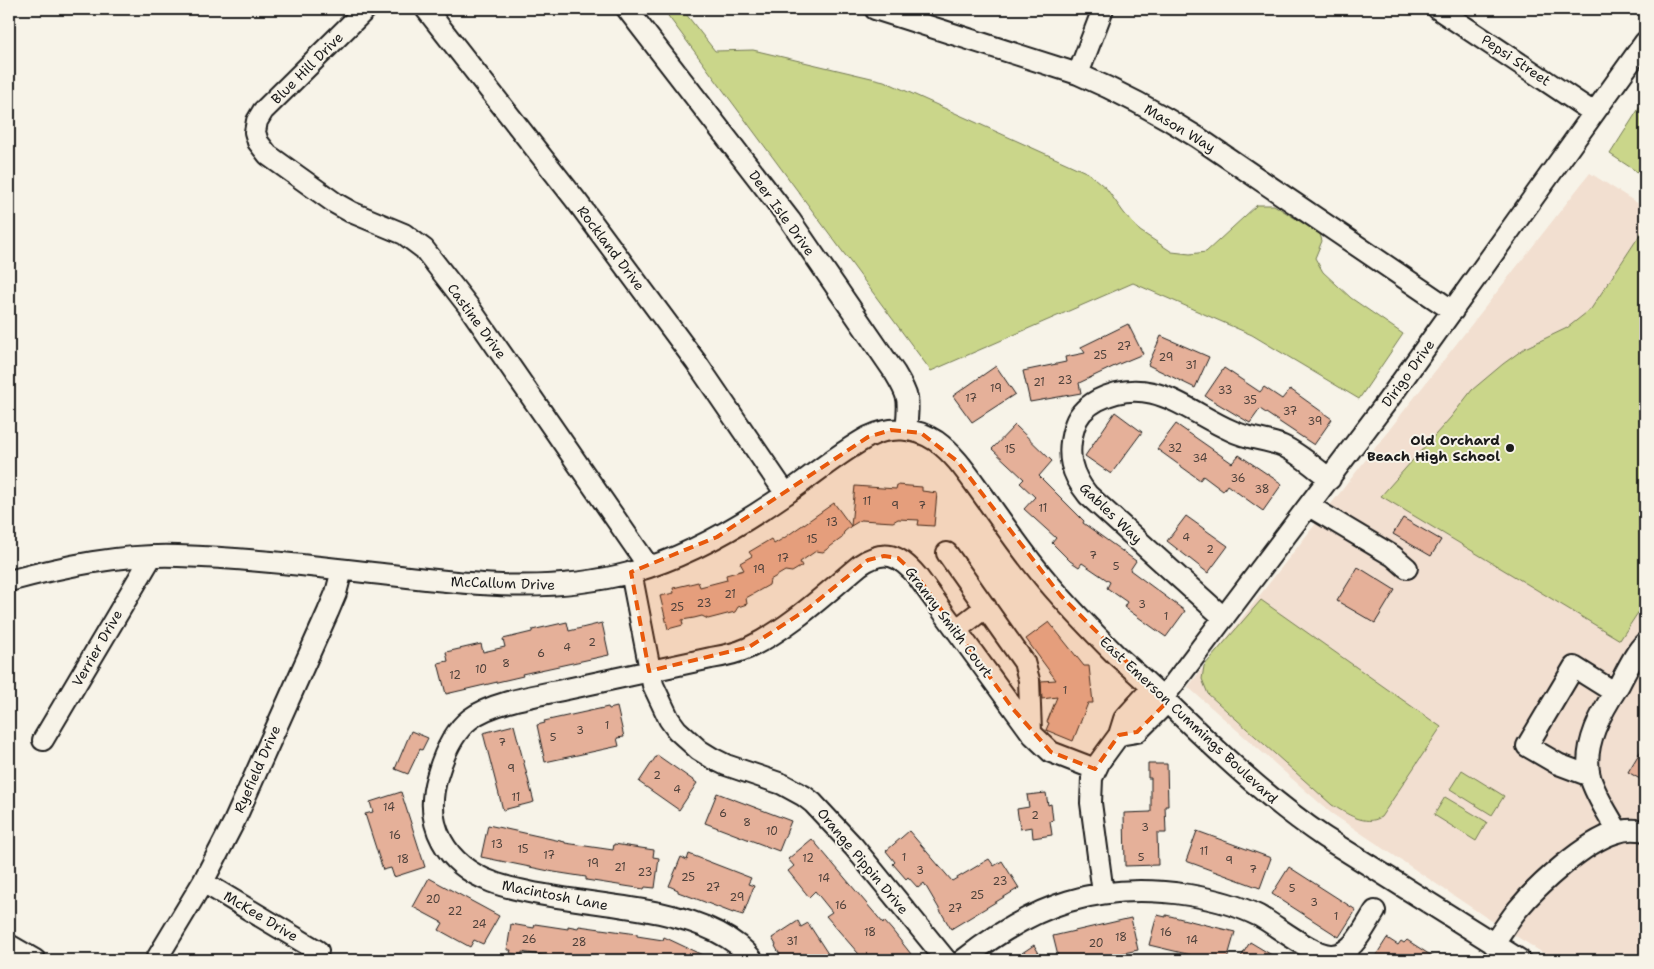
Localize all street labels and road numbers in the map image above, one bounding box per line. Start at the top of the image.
street label: Blue Hill Drive [267,28,347,108]
street label: Pepsi Street [1478,30,1554,90]
street label: Mason Way [1141,100,1219,156]
street label: Deer Isle Drive [745,167,819,259]
street label: Rockland Drive [573,202,649,294]
street label: Castine Drive [444,280,510,362]
street label: Dirigo Drive [1378,336,1439,410]
street label: Gables Way [1076,479,1146,547]
street label: Granny Smith Court [901,563,997,681]
street label: McCallum Drive [450,572,556,594]
street label: Verrier Drive [68,606,126,690]
street label: East Emerson Cummings Boulevard [1096,633,1282,808]
street label: Ryefield Drive [230,722,284,816]
street label: Orange Pippin Drive [813,804,913,918]
street label: Macintosh Lane [500,876,610,914]
street label: McKee Drive [221,887,301,945]

